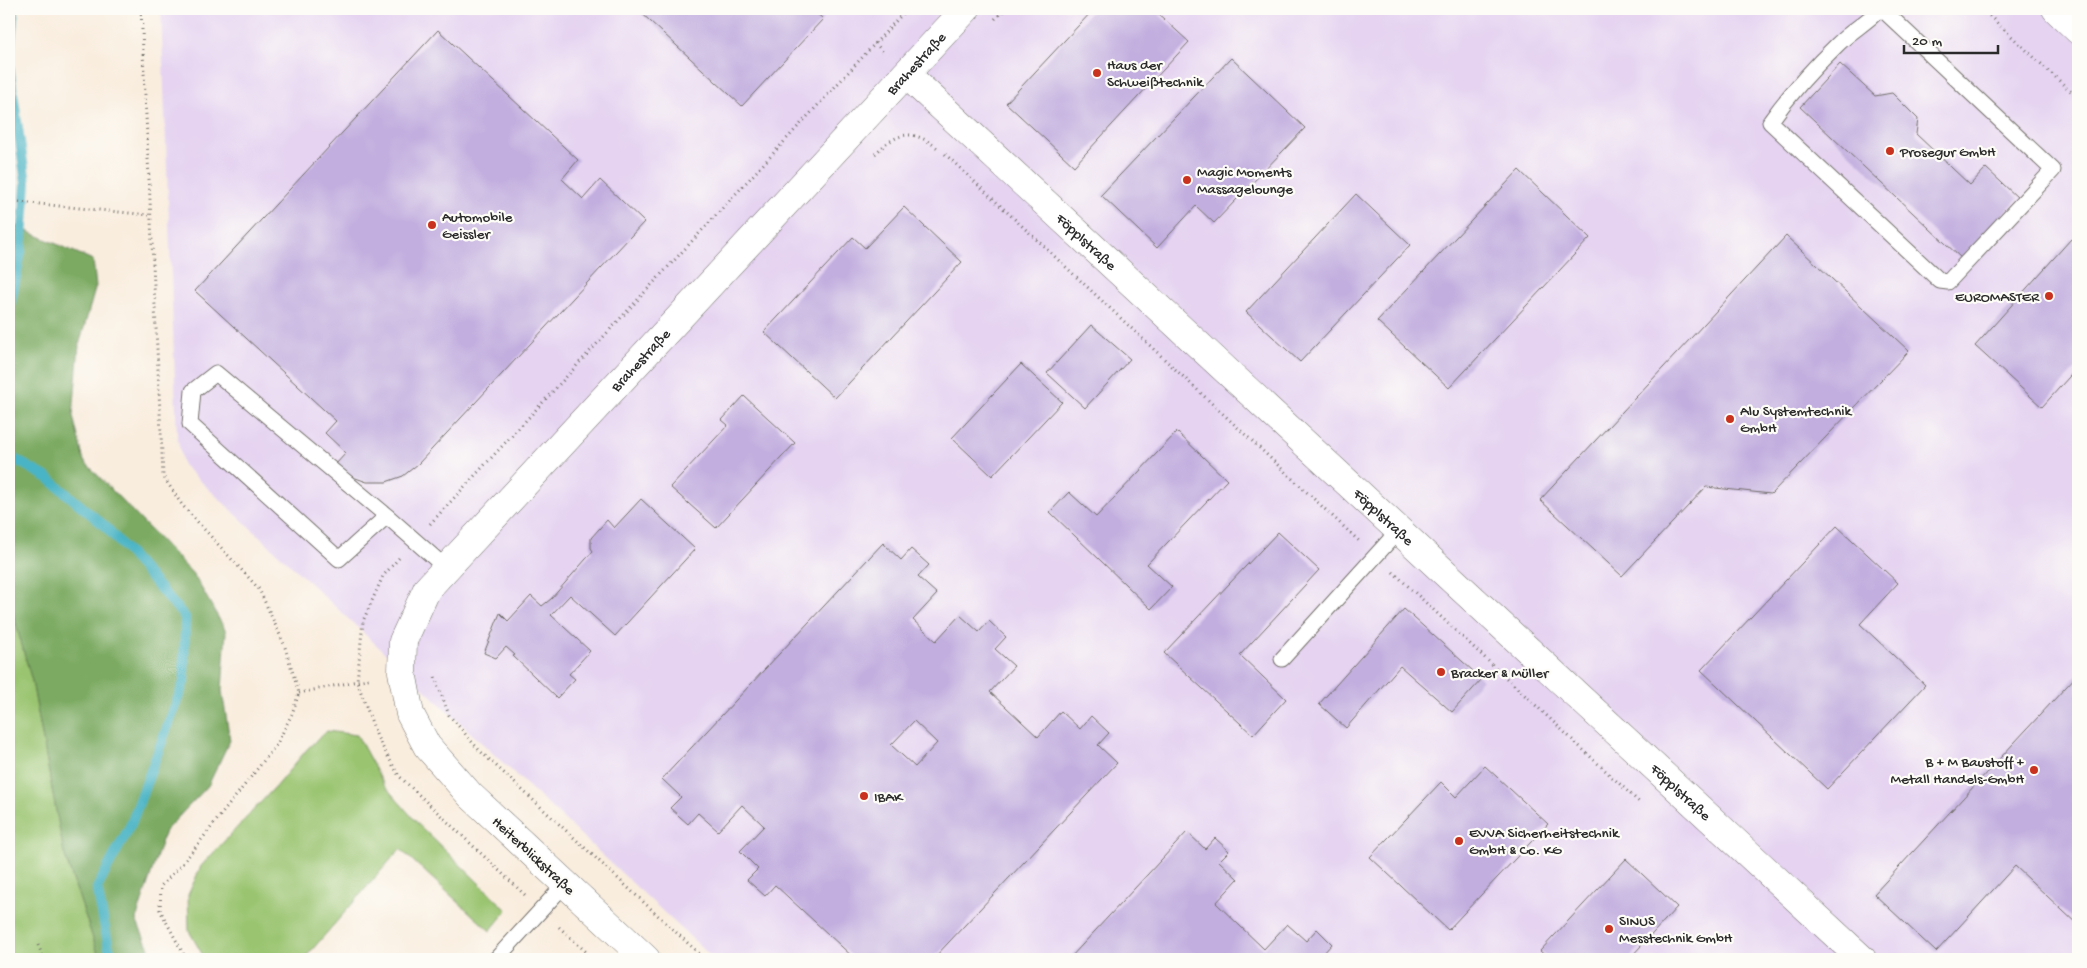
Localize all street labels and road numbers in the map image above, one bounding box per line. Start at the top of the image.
street label: Brahestraße [883,29,951,100]
street label: Föpplstraße [1051,210,1120,275]
street label: Brahestraße [607,326,675,397]
street label: Föpplstraße [1348,485,1417,551]
street label: Föpplstraße [1645,760,1714,826]
street label: Heiterblickstraße [487,813,578,900]

